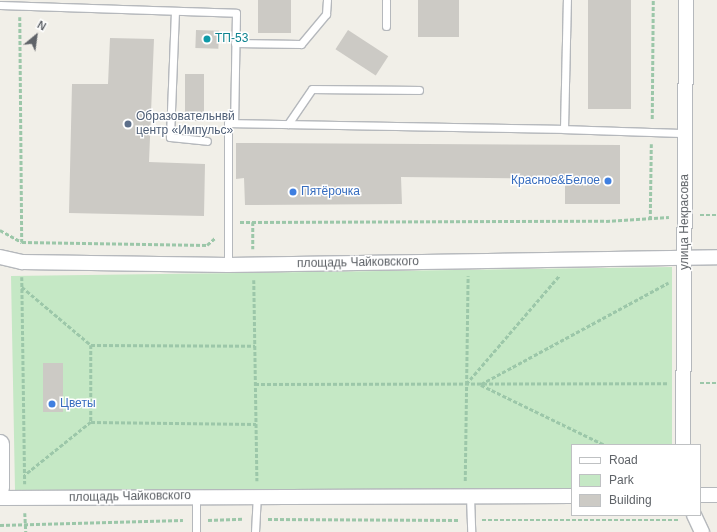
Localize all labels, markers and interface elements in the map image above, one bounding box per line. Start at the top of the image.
north arrow [16,16,56,56]
text: N [35,18,48,33]
place label: ТП-53 [215,32,248,46]
marker: ТП-53 [202,34,212,44]
place label: Образовательнвй центр «Импульс» [136,110,235,138]
marker: Образовательнвй центр «Импульс» [123,119,133,129]
place label: Красное&Белое [511,174,600,188]
street label: улица Некрасова [678,174,692,270]
marker: Красное&Белое [603,176,613,186]
place label: Пятёрочка [301,185,360,199]
marker: Пятёрочка [288,187,298,197]
street label: площадь Чайковского [297,255,419,271]
place label: Цветы [60,397,96,411]
marker: Цветы [47,399,57,409]
legend [571,444,701,516]
text: Road [609,453,638,467]
text: Park [609,473,634,487]
street label: площадь Чайковского [69,489,191,505]
text: Building [609,493,652,507]

